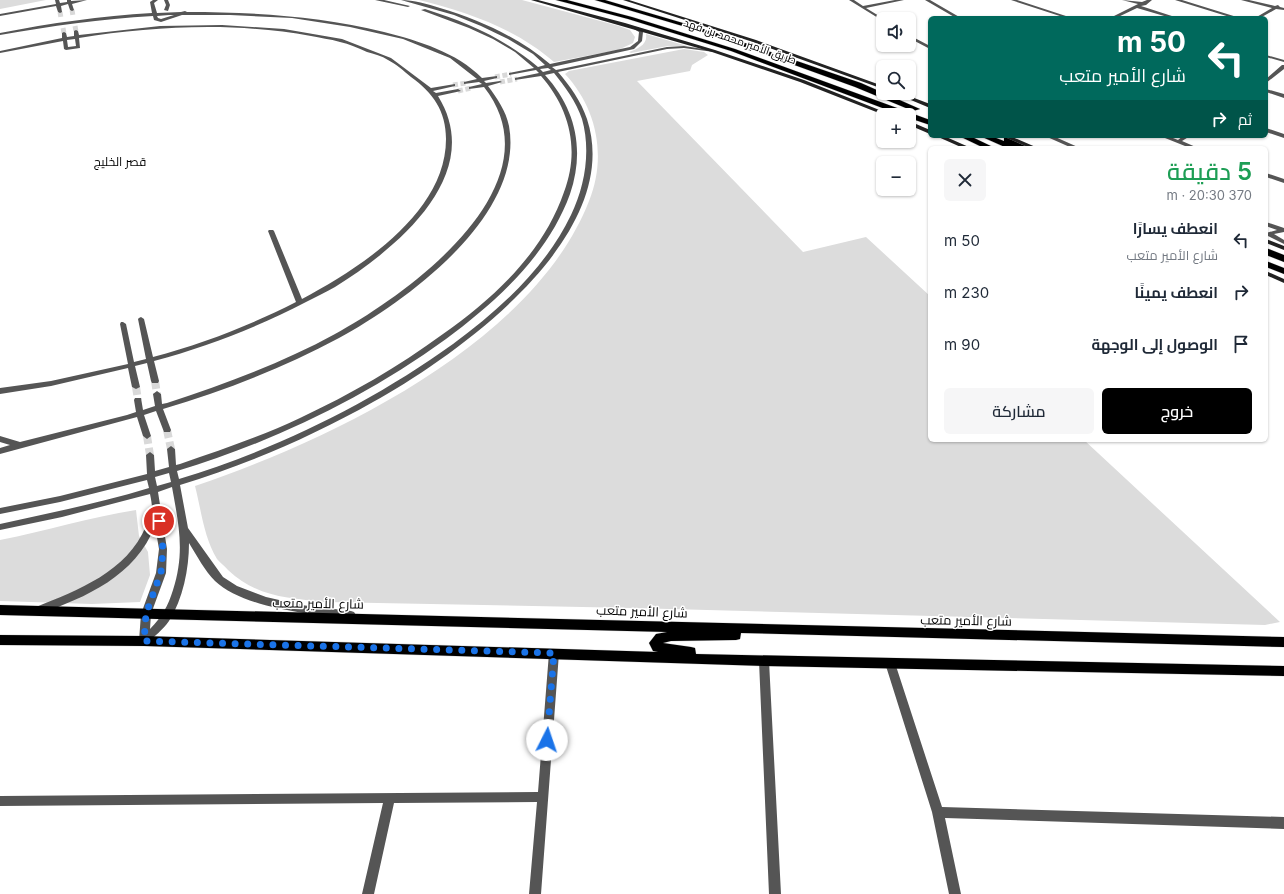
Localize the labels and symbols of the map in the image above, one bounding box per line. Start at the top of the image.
street label: طريق الأمير محمد بن فهد [682,15,798,67]
district label: قصر الخليج [94,154,146,170]
pin [142,504,176,538]
street label: شارع الأمير متعب [272,594,364,613]
street label: شارع الأمير متعب [596,601,688,622]
street label: شارع الأمير متعب [920,611,1012,630]
position arrow [526,719,568,761]

